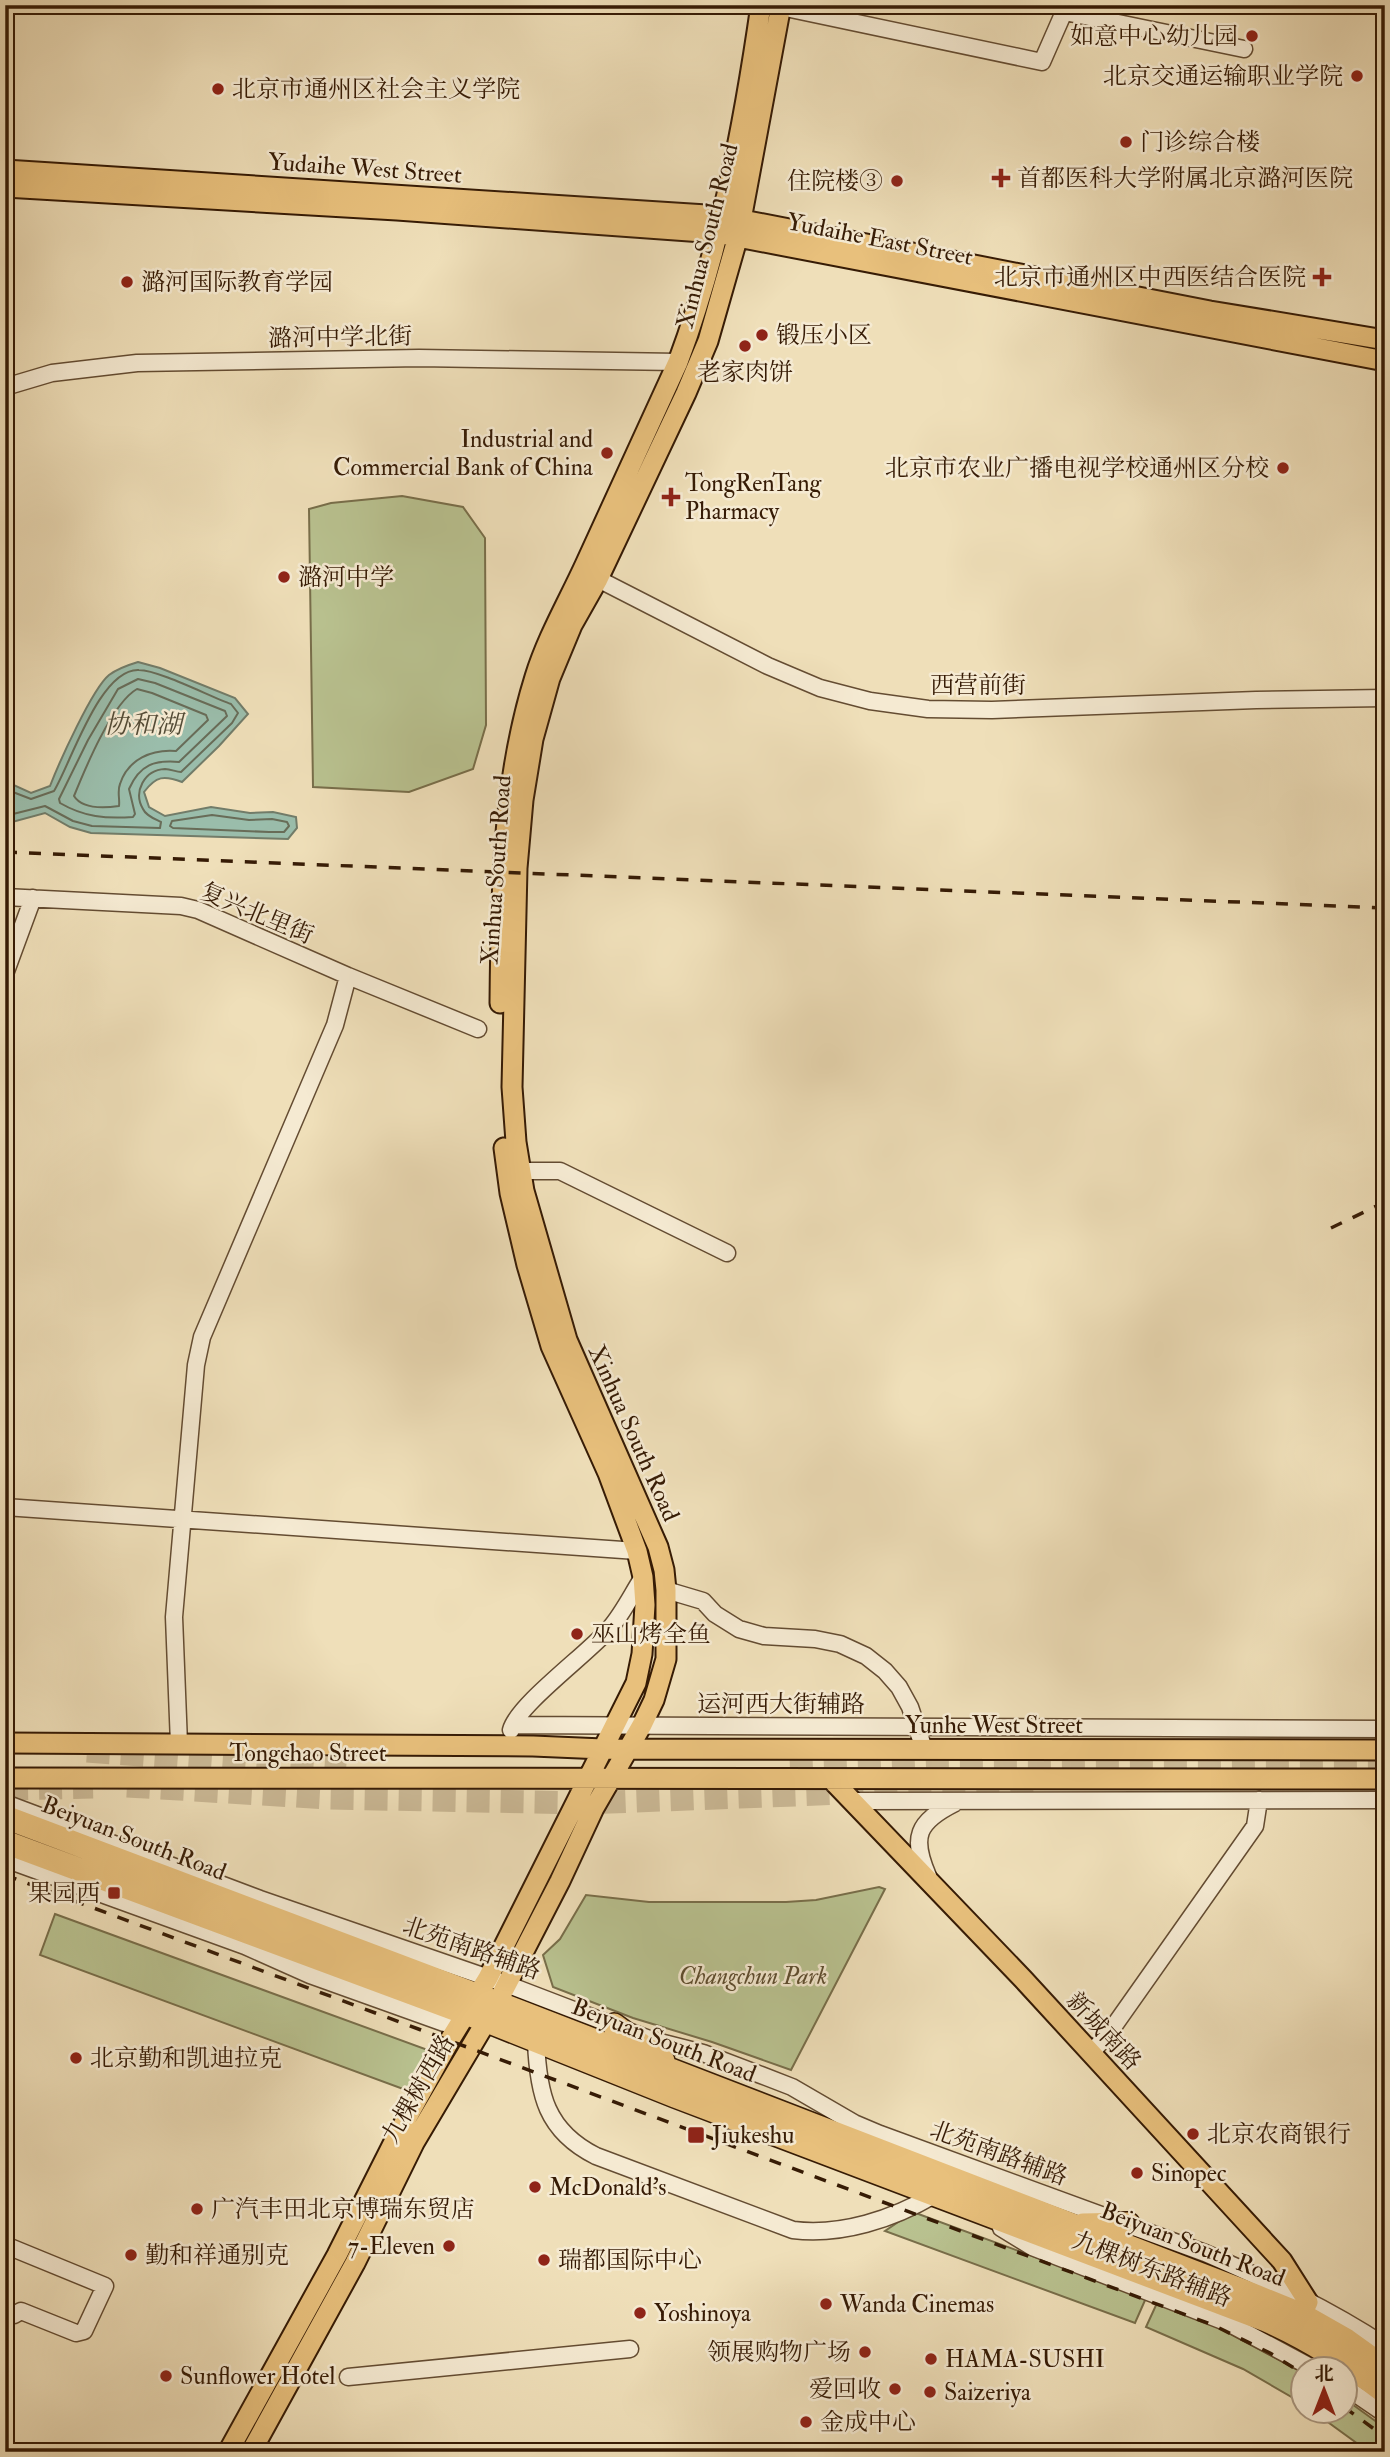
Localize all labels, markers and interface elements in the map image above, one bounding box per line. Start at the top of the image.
place label: 如意中心幼儿园 [1070,21,1238,52]
marker: 如意中心幼儿园 [1244,28,1260,44]
place label: 北京交通运输职业学院 [1103,61,1343,92]
marker: 北京交通运输职业学院 [1349,68,1365,84]
place label: 北京市通州区社会主义学院 [232,74,520,105]
marker: 北京市通州区社会主义学院 [210,81,226,97]
place label: 门诊综合楼 [1140,127,1260,158]
marker: 门诊综合楼 [1118,134,1134,150]
street label: Xinhua South Road [669,140,746,332]
street label: Yudaihe West Street [267,146,463,191]
place label: 首都医科大学附属北京潞河医院 [1017,163,1353,194]
place label: 住院楼③ [787,166,883,197]
marker: 首都医科大学附属北京潞河医院 [991,168,1011,188]
marker: 住院楼③ [889,173,905,189]
street label: Yudaihe East Street [784,206,976,273]
place label: 北京市通州区中西医结合医院 [994,262,1306,293]
place label: 潞河国际教育学园 [141,267,333,298]
marker: 北京市通州区中西医结合医院 [1312,267,1332,287]
marker: 潞河国际教育学园 [119,274,135,290]
place label: 锻压小区 [776,320,872,351]
street label: 潞河中学北街 [268,321,412,354]
marker: 锻压小区 [754,327,770,343]
marker: 老家肉饼 [737,338,753,354]
place label: 老家肉饼 [697,357,793,388]
place label: Industrial and Commercial Bank of China [333,424,594,483]
marker: Industrial and Commercial Bank of China [599,445,615,461]
place label: 北京市农业广播电视学校通州区分校 [885,453,1269,484]
marker: 北京市农业广播电视学校通州区分校 [1275,460,1291,476]
place label: TongRenTang Pharmacy [685,468,823,527]
marker: TongRenTang Pharmacy [663,489,679,505]
place label: 潞河中学 [298,562,394,593]
marker: 潞河中学 [276,569,292,585]
street label: 西营前街 [930,670,1026,701]
water label: 协和湖 [104,709,186,741]
street label: Xinhua South Road [474,774,519,966]
street label: 复兴北里街 [196,876,318,951]
street label: Xinhua South Road [581,1340,686,1526]
place label: 巫山烤全鱼 [591,1619,711,1650]
marker: 巫山烤全鱼 [569,1626,585,1642]
street label: 运河西大街辅路 [697,1689,865,1720]
street label: Yunhe West Street [905,1710,1083,1741]
street label: Tongchao Street [229,1738,387,1769]
street label: Beiyuan South Road [37,1789,231,1888]
place label: 果园西 [28,1878,100,1909]
marker: 果园西 [106,1885,122,1901]
street label: 北苑南路辅路 [399,1910,545,1987]
park label: Changchun Park [679,1961,827,1992]
street label: 新城南路 [1060,1986,1148,2077]
street label: Beiyuan South Road [567,1991,761,2090]
street label: 九棵树西路 [375,2030,462,2149]
place label: 北京勤和凯迪拉克 [90,2043,282,2074]
marker: 北京勤和凯迪拉克 [68,2050,84,2066]
street label: 北苑南路辅路 [926,2114,1072,2193]
place label: 北京农商银行 [1207,2119,1351,2150]
place label: Jiukeshu [711,2120,794,2151]
marker: Jiukeshu [686,2125,706,2145]
marker: 北京农商银行 [1185,2126,1201,2142]
place label: Sinopec [1151,2158,1227,2189]
marker: Sinopec [1129,2165,1145,2181]
place label: McDonald's [549,2172,667,2203]
marker: McDonald's [527,2179,543,2195]
place label: 广汽丰田北京博瑞东贸店 [211,2194,475,2225]
street label: Beiyuan South Road [1096,2195,1290,2294]
marker: 广汽丰田北京博瑞东贸店 [189,2201,205,2217]
street label: 九棵树东路辅路 [1068,2225,1236,2314]
place label: 7-Eleven [348,2231,435,2262]
marker: 7-Eleven [441,2238,457,2254]
place label: 勤和祥通别克 [145,2240,289,2271]
place label: 瑞都国际中心 [558,2245,702,2276]
marker: 勤和祥通别克 [123,2247,139,2263]
marker: 瑞都国际中心 [536,2252,552,2268]
place label: Wanda Cinemas [839,2289,994,2320]
marker: Wanda Cinemas [818,2296,834,2312]
place label: Yoshinoya [654,2298,752,2329]
marker: Yoshinoya [632,2305,648,2321]
place label: 领展购物广场 [707,2337,851,2368]
marker: 领展购物广场 [857,2344,873,2360]
place label: HAMA-SUSHI [945,2344,1105,2375]
marker: HAMA-SUSHI [923,2351,939,2367]
north arrow [1288,2356,1358,2426]
place label: Sunflower Hotel [180,2361,335,2392]
text: 北 [1314,2362,1334,2386]
marker: Sunflower Hotel [158,2368,174,2384]
place label: 爱回收 [809,2374,881,2405]
place label: Saizeriya [944,2377,1032,2408]
marker: 爱回收 [887,2381,903,2397]
marker: Saizeriya [922,2384,938,2400]
place label: 金成中心 [820,2407,916,2438]
marker: 金成中心 [798,2414,814,2430]

